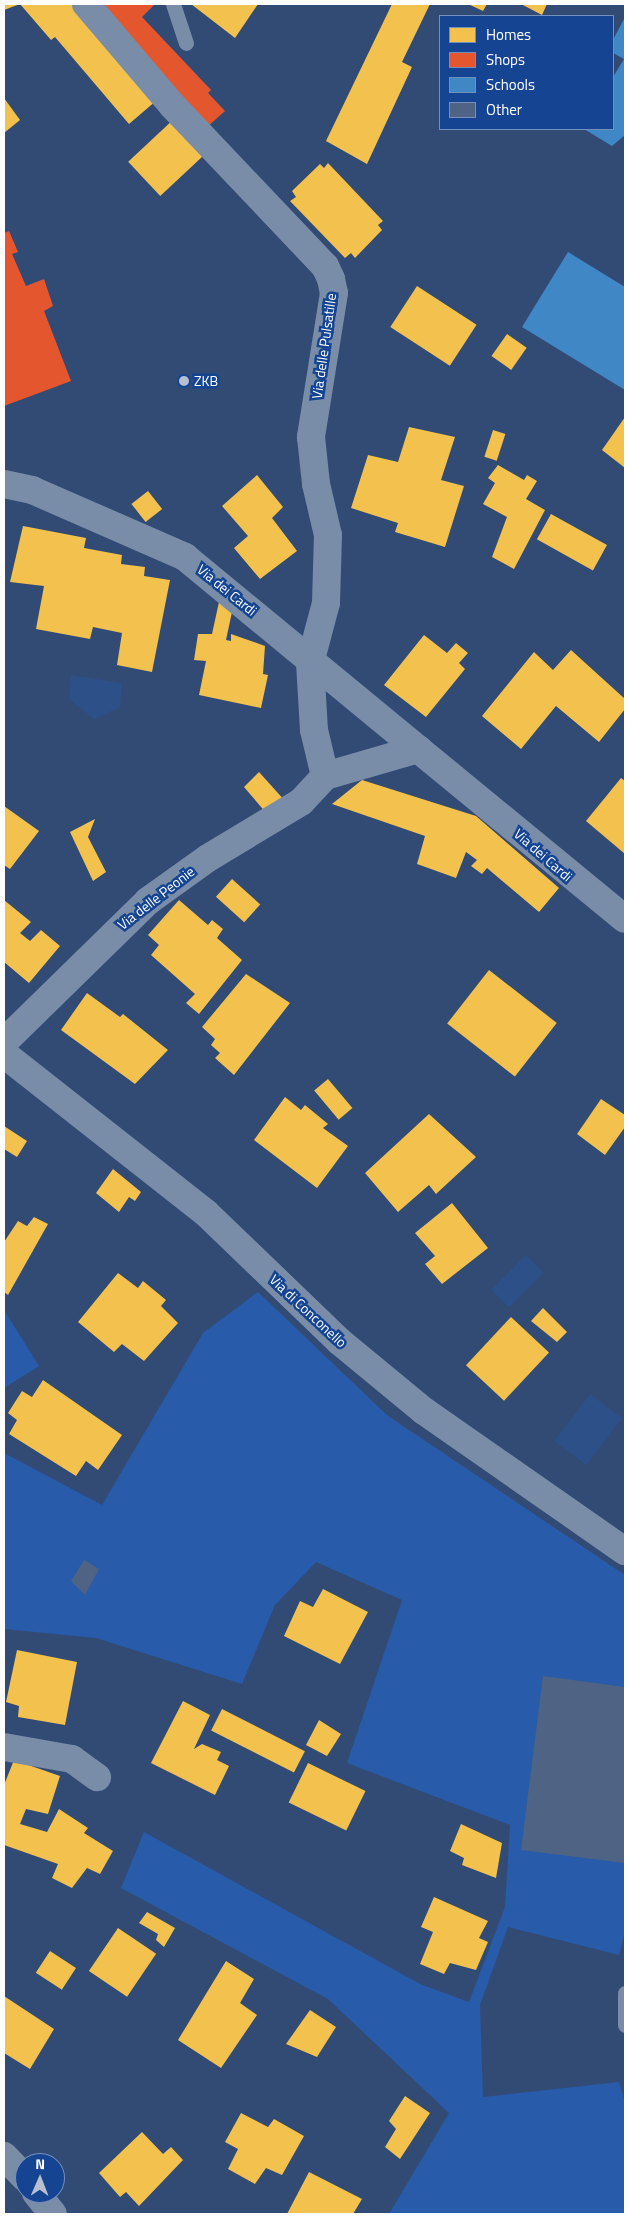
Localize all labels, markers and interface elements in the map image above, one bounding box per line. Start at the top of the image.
legend [439,15,614,130]
text: Homes [486,23,531,46]
text: Shops [486,48,525,71]
text: Schools [486,73,535,96]
text: Other [486,98,522,121]
street label: Via delle Pulsatille [308,292,340,400]
place label: ZKB [194,373,218,389]
marker: ZKB [178,375,190,387]
street label: Via dei Cardi [194,561,260,619]
street label: Via dei Cardi [510,825,576,885]
street label: Via delle Peonie [114,863,198,933]
street label: Via di Conconello [266,1271,350,1351]
north arrow [15,2153,65,2203]
text: N [35,2153,45,2174]

